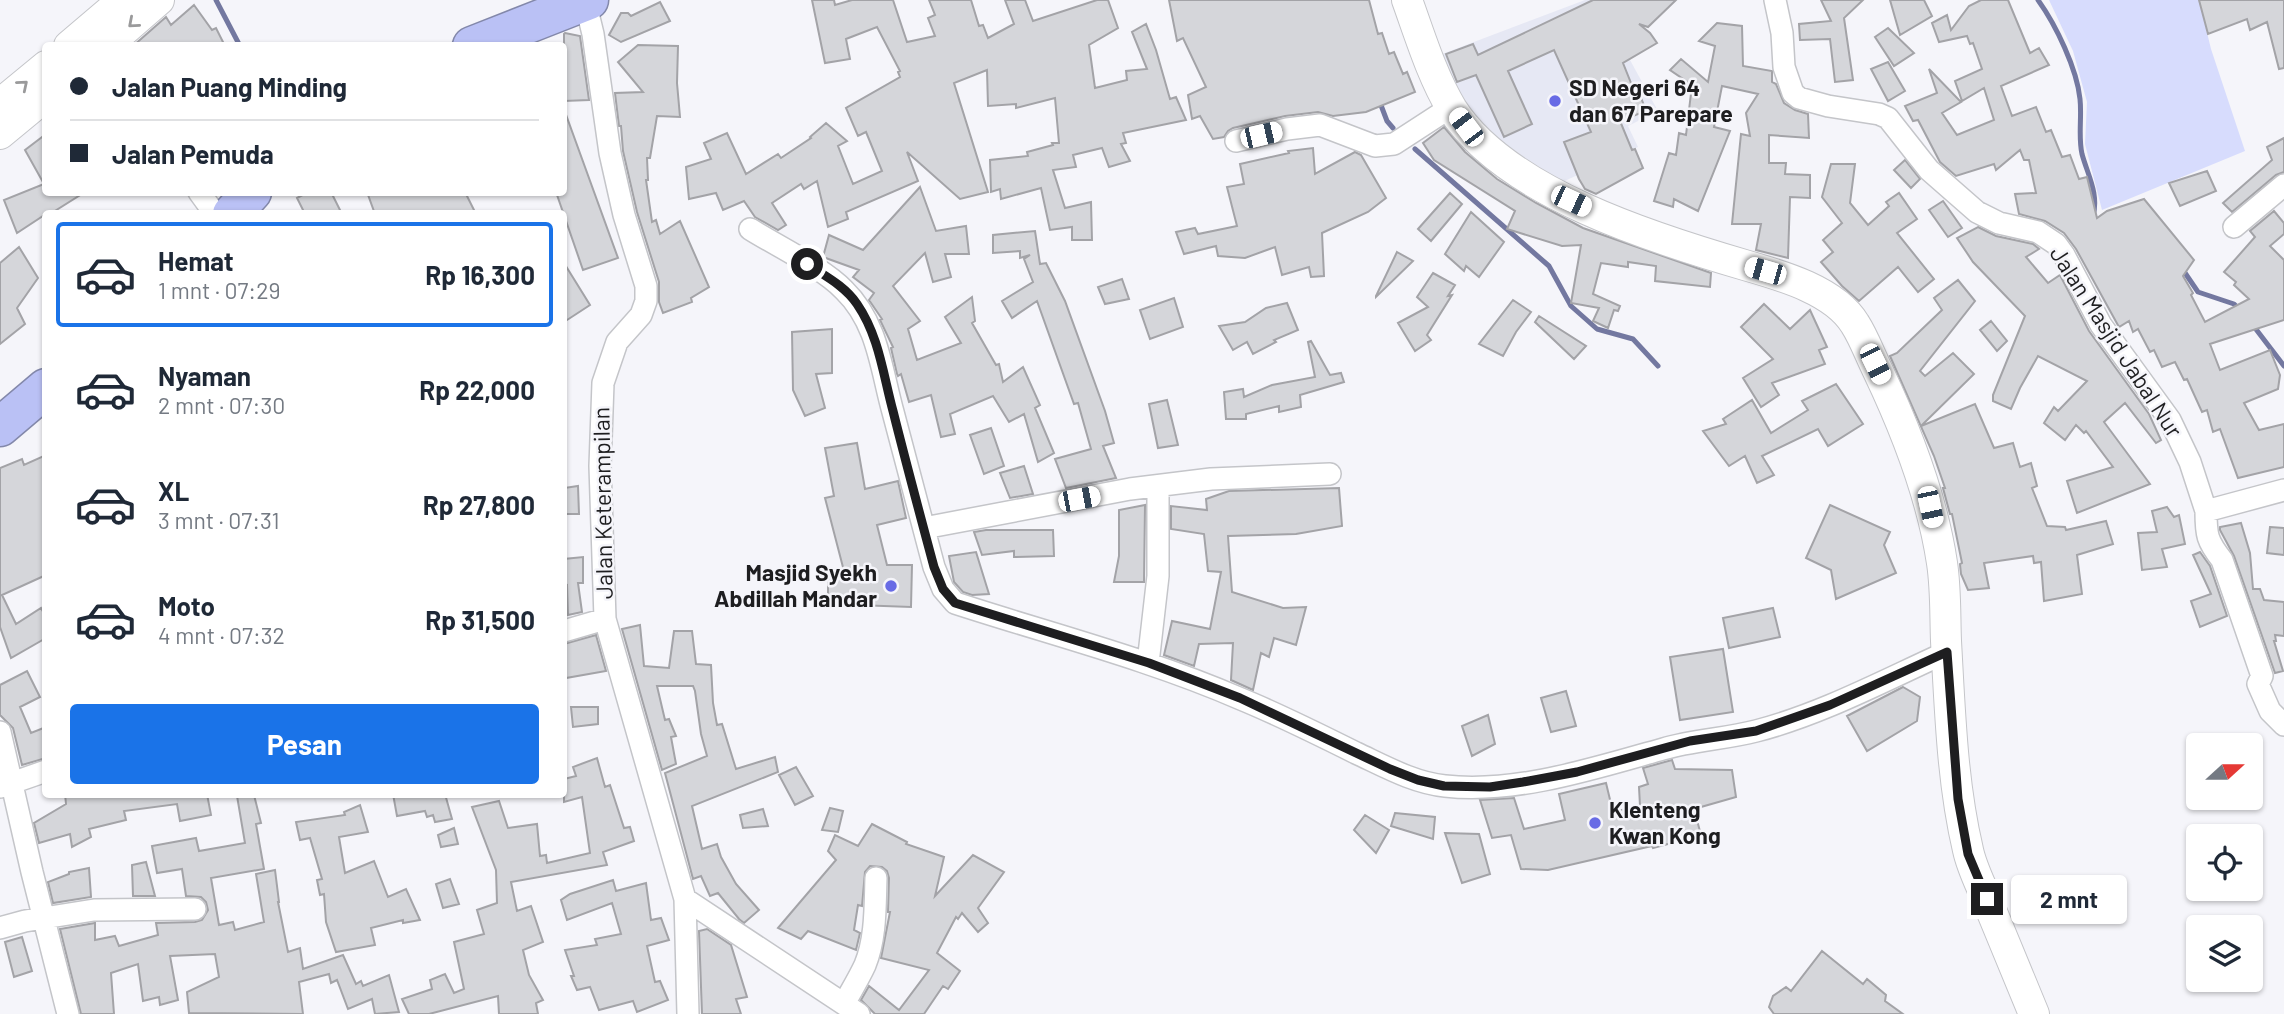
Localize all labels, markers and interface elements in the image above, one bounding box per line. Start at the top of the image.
one-way arrow [128,15,141,27]
text: Jalan Puang Minding [112,71,347,102]
place label: SD Negeri 64 dan 67 Parepare [1569,73,1733,127]
one-way arrow [14,81,27,93]
marker: SD Negeri 64 dan 67 Parepare [1547,93,1563,109]
car [1445,104,1488,150]
car [1239,120,1284,150]
text: Jalan Pemuda [112,138,274,169]
car [1548,183,1595,219]
street label: Jalan Masjid Jabal Nur [2045,241,2189,443]
icon: car [74,243,137,306]
text: Hemat [158,245,234,276]
route start [791,248,823,280]
car [1742,255,1789,287]
text: Rp 16,300 [425,259,535,290]
text: 1 mnt · 07:29 [158,276,280,304]
car [1857,341,1894,387]
icon: car [74,358,137,421]
text: Nyaman [158,360,251,391]
text: Rp 22,000 [419,374,535,405]
text: 2 mnt · 07:30 [158,391,285,419]
street label: Jalan Keterampilan [586,407,618,599]
icon: car [74,473,137,536]
text: XL [158,475,189,506]
car [1916,484,1945,530]
car [1057,485,1102,513]
text: Rp 27,800 [423,489,535,520]
text: 3 mnt · 07:31 [158,506,280,534]
place label: Masjid Syekh Abdillah Mandar [714,558,877,612]
marker: Masjid Syekh Abdillah Mandar [883,578,899,594]
icon: car [74,588,137,651]
text: Moto [158,590,215,621]
text: Rp 31,500 [425,604,535,635]
text: 4 mnt · 07:32 [158,621,285,649]
button: Pesan [70,704,539,784]
north arrow [2186,733,2263,810]
map controls [2186,733,2263,992]
place label: Klenteng Kwan Kong [1609,795,1721,849]
marker: Klenteng Kwan Kong [1587,815,1603,831]
button: locate [2186,824,2263,901]
callout: 2 mnt [2011,874,2127,923]
route end [1971,883,2003,915]
text: 2 mnt [2040,885,2098,913]
button: layers [2186,915,2263,992]

